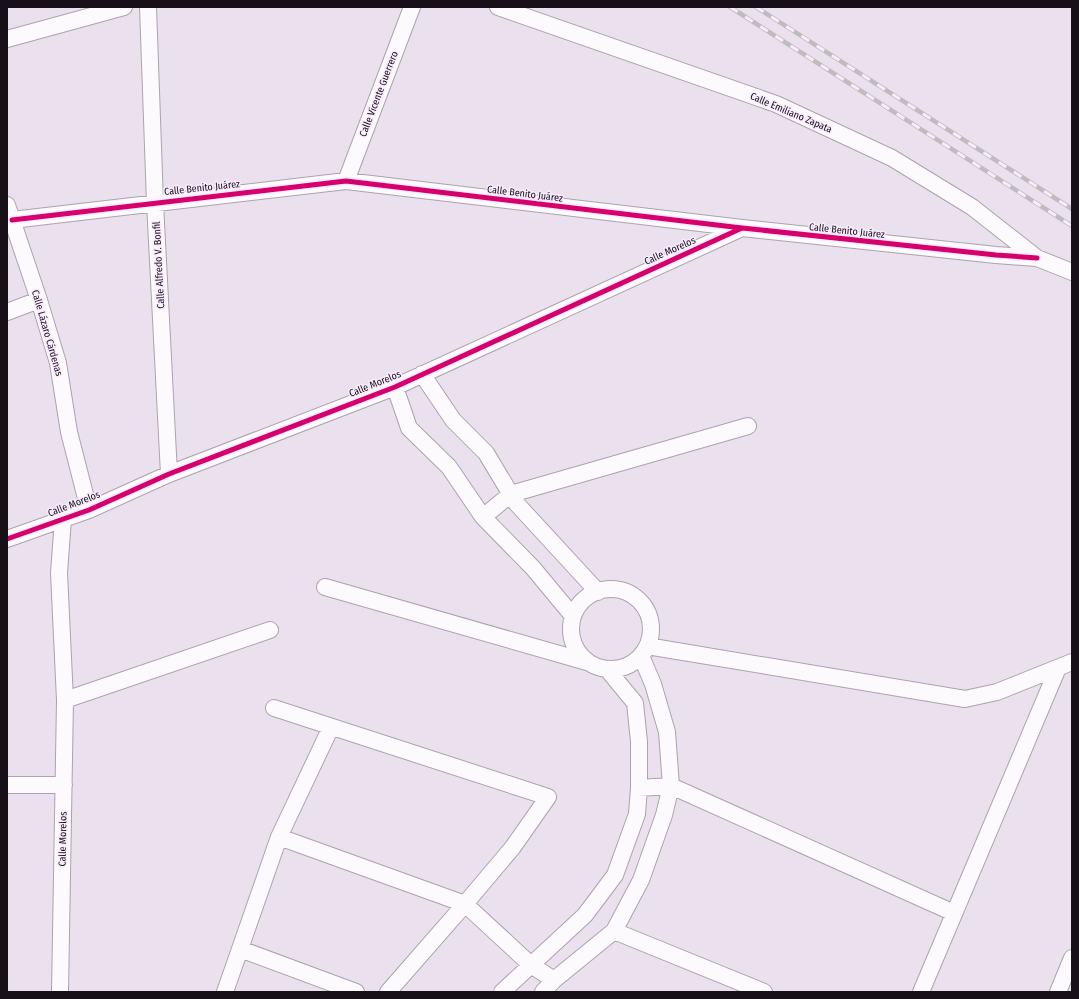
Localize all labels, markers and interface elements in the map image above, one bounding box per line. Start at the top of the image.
street label: Calle Vicente Guerrero [357,50,401,138]
street label: Calle Emiliano Zapata [748,90,834,136]
street label: Calle Benito Juárez [164,178,241,198]
street label: Calle Benito Juárez [486,183,564,205]
street label: Calle Alfredo V. Bonfil [151,221,167,309]
street label: Calle Benito Juárez [809,221,886,241]
street label: Calle Morelos [642,234,698,268]
street label: Calle Lázaro Cárdenas [29,289,65,377]
street label: Calle Morelos [347,368,403,400]
street label: Calle Morelos [46,489,102,519]
street label: Calle Morelos [57,811,69,867]

